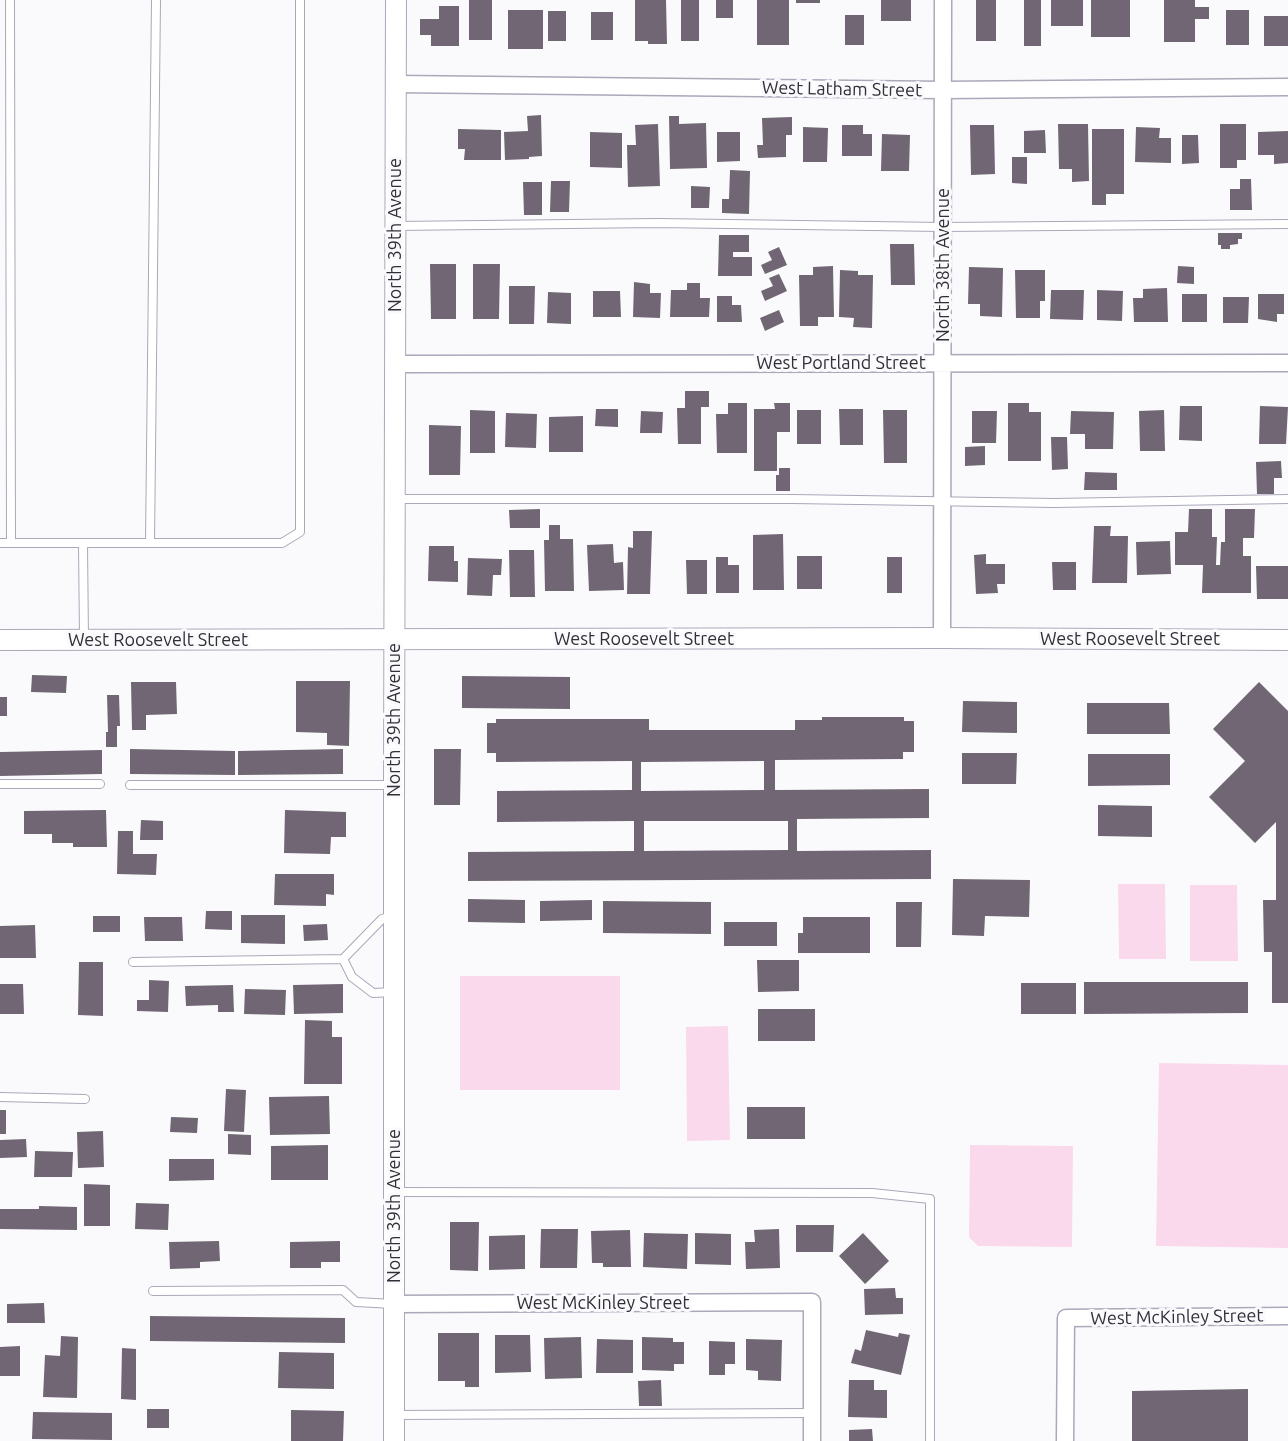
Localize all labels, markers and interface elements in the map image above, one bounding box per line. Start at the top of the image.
street label: West Latham Street [762,77,922,101]
street label: North 39th Avenue [384,158,406,312]
street label: North 38th Avenue [932,188,954,342]
street label: West Portland Street [756,352,926,374]
street label: West Roosevelt Street [554,628,734,650]
street label: West Roosevelt Street [1040,628,1220,650]
street label: West Roosevelt Street [68,629,248,651]
street label: North 39th Avenue [383,643,405,797]
street label: North 39th Avenue [383,1129,405,1283]
street label: West McKinley Street [516,1292,690,1314]
street label: West McKinley Street [1090,1305,1264,1329]

